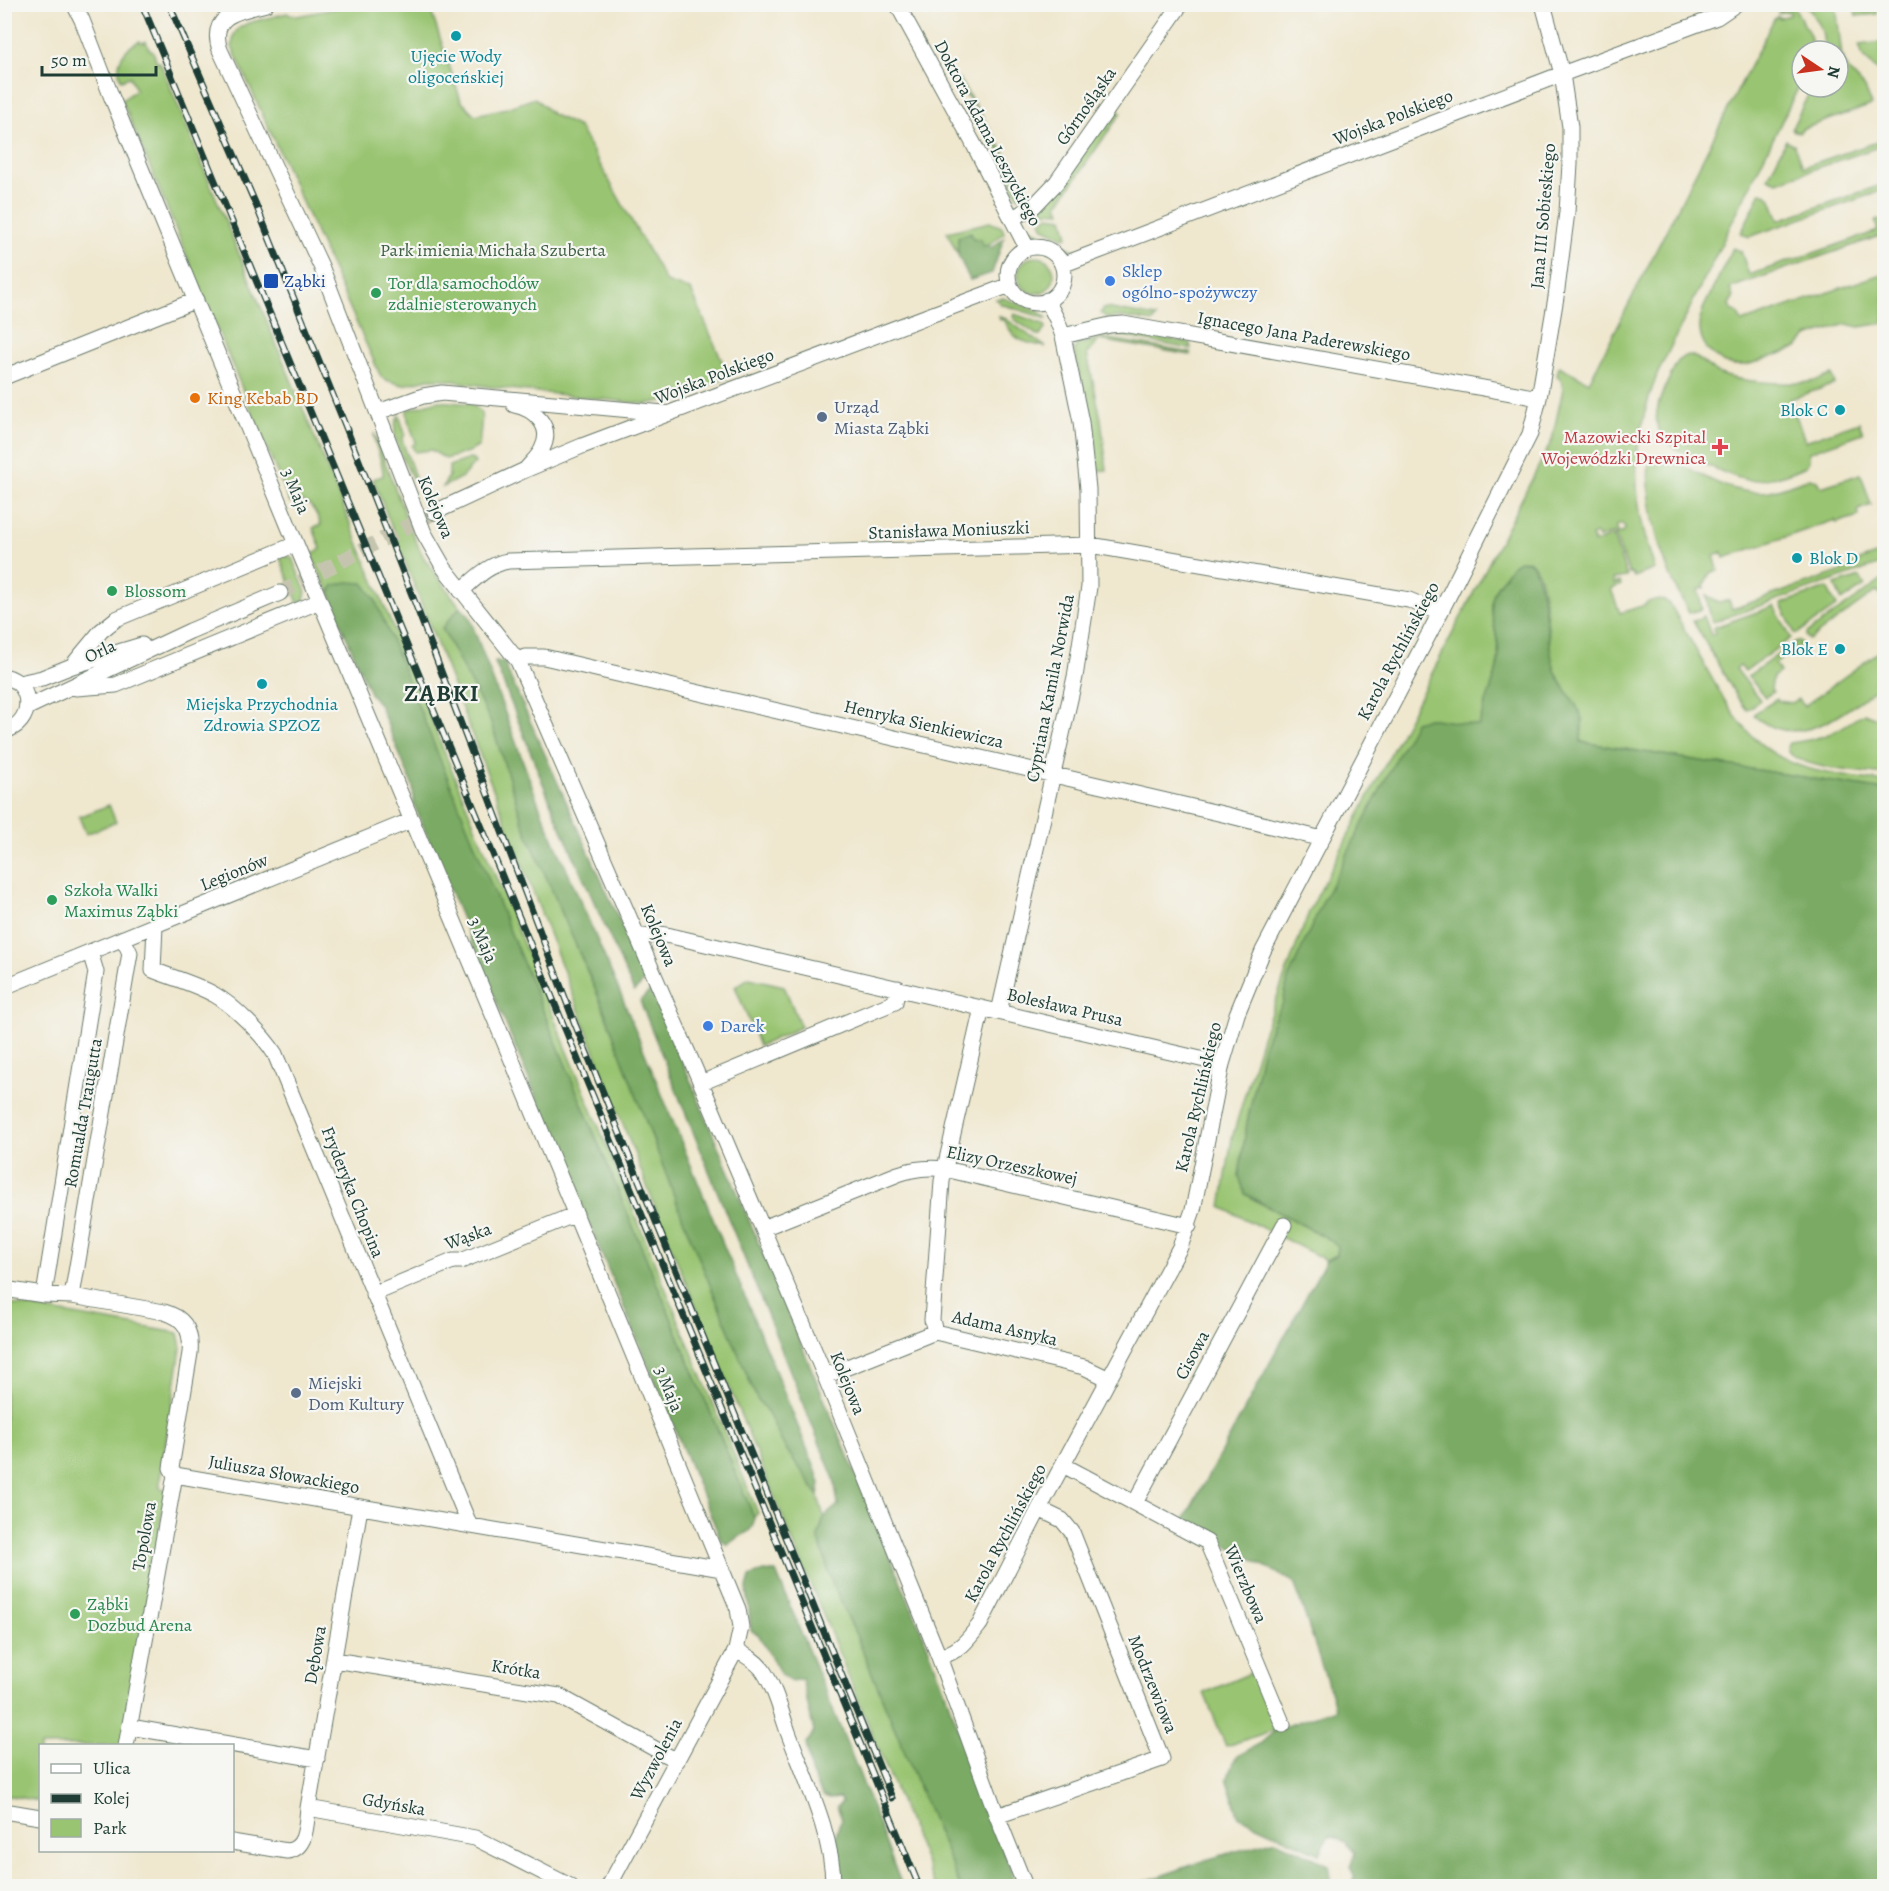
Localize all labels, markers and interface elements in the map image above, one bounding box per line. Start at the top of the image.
marker: Ujęcie Wody oligoceńskiej [449,29,463,43]
street label: Doktora Adama Leszyckiego [929,36,1047,230]
scale bar [42,39,156,77]
north arrow [1790,39,1850,99]
place label: Ujęcie Wody oligoceńskiej [408,44,504,89]
text: 50 m [51,48,87,72]
street label: Górnośląska [1050,62,1122,150]
text: N [1822,64,1846,81]
street label: Wojska Polskiego [1329,83,1456,151]
street label: Jana III Sobieskiego [1525,142,1561,290]
park label: Park imienia Michała Szuberta [380,238,607,262]
place label: Sklep ogólno-spożywczy [1122,259,1258,304]
place label: Ząbki [284,269,326,293]
place label: Tor dla samochodów zdalnie sterowanych [388,271,539,316]
marker: Ząbki [262,272,280,290]
marker: Sklep ogólno-spożywczy [1103,274,1117,288]
marker: Tor dla samochodów zdalnie sterowanych [369,286,383,300]
street label: Ignacego Jana Paderewskiego [1196,305,1412,367]
street label: Wojska Polskiego [650,342,777,410]
place label: King Kebab BD [207,386,318,410]
marker: King Kebab BD [188,391,202,405]
place label: Urząd Miasta Ząbki [834,395,929,440]
place label: Blok C [1780,398,1828,422]
marker: Blok C [1833,403,1847,417]
marker: Urząd Miasta Ząbki [815,410,829,424]
place label: Mazowiecki Szpital Wojewódzki Drewnica [1540,425,1707,470]
marker: Mazowiecki Szpital Wojewódzki Drewnica [1711,438,1729,456]
street label: 3 Maja [276,465,316,518]
street label: Kolejowa [412,472,460,543]
street label: Stanisława Moniuszki [868,515,1030,545]
place label: Blok D [1809,546,1858,570]
marker: Blok D [1790,551,1804,565]
street label: Karola Rychlińskiego [1351,577,1445,725]
place label: Blossom [124,579,187,603]
marker: Blossom [105,584,119,598]
street label: Cypriana Kamila Norwida [1020,591,1080,784]
street label: Orla [80,633,120,669]
place label: Blok E [1781,637,1828,661]
marker: Blok E [1833,642,1847,656]
marker: Miejska Przychodnia Zdrowia SPZOZ [255,677,269,691]
district label: ZĄBKI [404,677,480,709]
place label: Miejska Przychodnia Zdrowia SPZOZ [186,692,339,737]
street label: Henryka Sienkiewicza [842,694,1007,754]
street label: Legionów [196,847,272,896]
place label: Szkoła Walki Maximus Ząbki [64,878,178,923]
marker: Szkoła Walki Maximus Ząbki [45,893,59,907]
street label: Kolejowa [635,900,683,971]
street label: 3 Maja [463,913,504,967]
street label: Bolesława Prusa [1005,982,1126,1032]
place label: Darek [720,1014,765,1038]
marker: Darek [701,1019,715,1033]
street label: Karola Rychlińskiego [1169,1019,1227,1175]
street label: Romualda Traugutta [58,1036,108,1190]
street label: Fryderyka Chopina [316,1123,391,1262]
street label: Elizy Orzeszkowej [944,1139,1080,1191]
street label: Wąska [440,1216,495,1256]
street label: Adama Asnyka [949,1304,1061,1352]
street label: Cisowa [1169,1326,1215,1384]
street label: Kolejowa [824,1348,872,1419]
street label: 3 Maja [649,1363,689,1416]
place label: Miejski Dom Kultury [308,1371,405,1416]
marker: Miejski Dom Kultury [289,1386,303,1400]
street label: Juliusza Słowackiego [207,1449,361,1499]
street label: Karola Rychlińskiego [958,1459,1052,1607]
street label: Topolowa [126,1499,162,1573]
street label: Wierzbowa [1218,1540,1273,1627]
place label: Ząbki Dozbud Arena [87,1592,193,1637]
marker: Ząbki Dozbud Arena [68,1607,82,1621]
street label: Dębowa [298,1623,332,1686]
street label: Modrzewiowa [1122,1631,1184,1737]
street label: Krótka [489,1653,543,1685]
street label: Wyzwolenia [624,1713,688,1805]
legend [39,1744,234,1852]
text: Ulica [93,1756,131,1780]
text: Kolej [93,1786,130,1810]
street label: Gdyńska [361,1787,428,1821]
text: Park [93,1816,127,1840]

